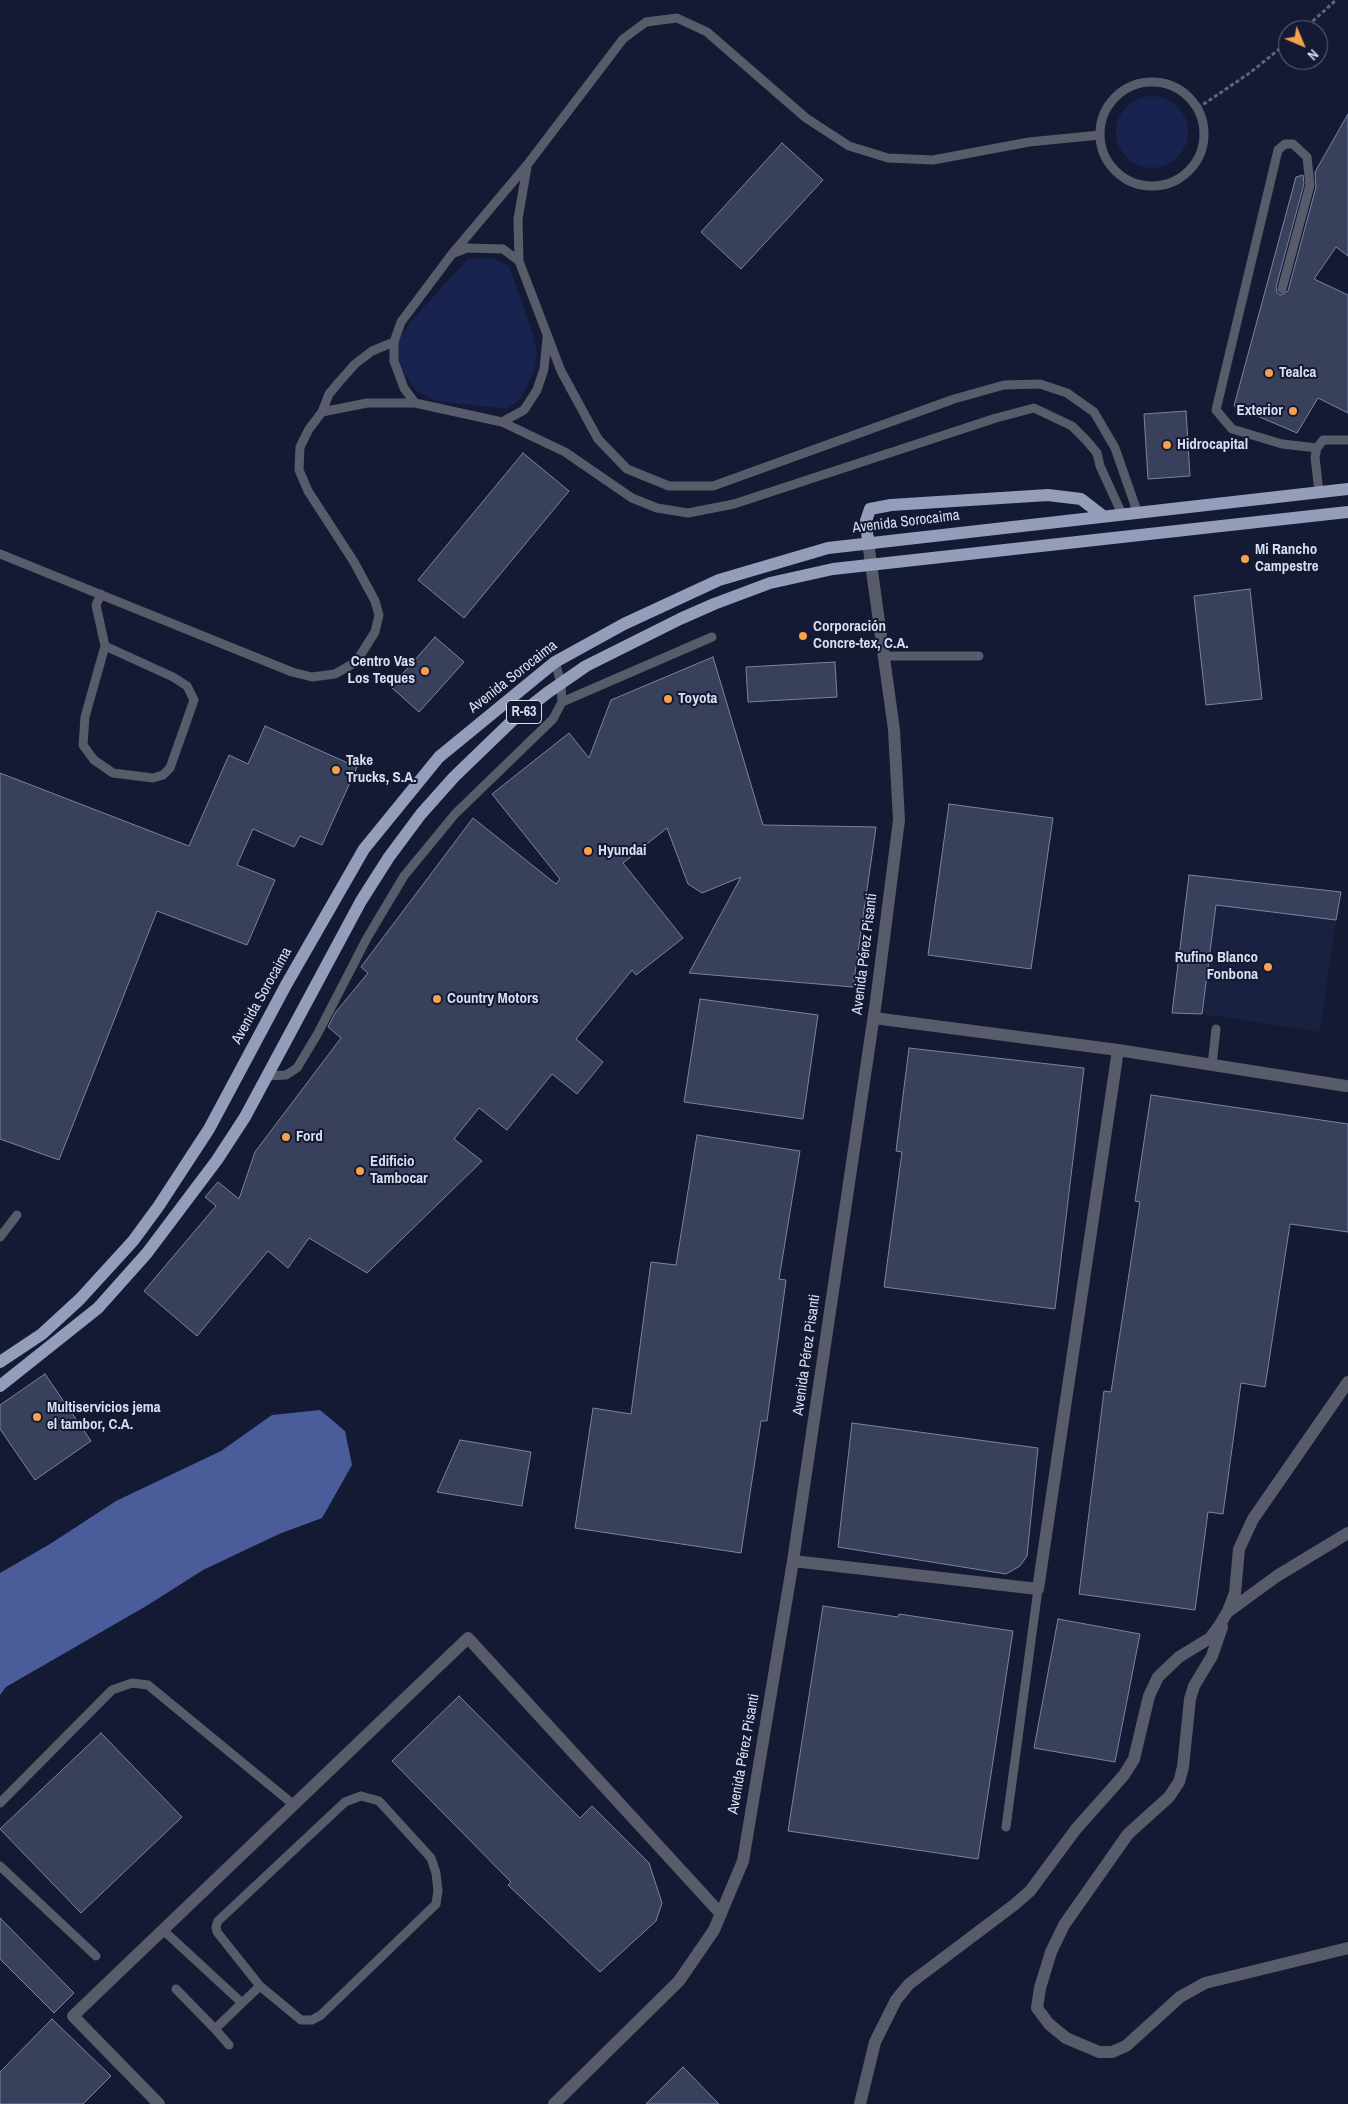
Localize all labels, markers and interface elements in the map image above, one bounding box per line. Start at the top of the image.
north arrow [1278,20,1328,70]
text: N [1304,46,1322,64]
place label: Tealca [1279,364,1316,382]
marker: Tealca [1263,367,1275,379]
place label: Exterior [1237,402,1283,420]
marker: Exterior [1287,405,1299,417]
place label: Hidrocapital [1177,436,1248,454]
marker: Hidrocapital [1161,439,1173,451]
street label: Avenida Sorocaima [851,506,961,538]
place label: Mi Rancho Campestre [1255,541,1319,576]
marker: Mi Rancho Campestre [1239,553,1251,565]
place label: Corporación Concre-tex, C.A. [813,618,909,653]
marker: Corporación Concre-tex, C.A. [797,630,809,642]
street label: Avenida Sorocaima [465,637,561,717]
place label: Centro Vas Los Teques [348,653,415,688]
marker: Centro Vas Los Teques [419,665,431,677]
place label: Toyota [678,690,717,708]
marker: Toyota [662,693,674,705]
road number: R-63 [506,700,542,724]
place label: Take Trucks, S.A. [346,752,416,787]
marker: Take Trucks, S.A. [330,764,342,776]
place label: Hyundai [598,842,647,860]
marker: Hyundai [582,845,594,857]
street label: Avenida Pérez Pisanti [849,892,881,1016]
street label: Avenida Sorocaima [228,944,296,1048]
place label: Rufino Blanco Fonbona [1175,949,1258,984]
marker: Rufino Blanco Fonbona [1262,961,1274,973]
place label: Country Motors [447,990,539,1008]
marker: Country Motors [431,993,443,1005]
place label: Ford [296,1128,323,1146]
marker: Ford [280,1131,292,1143]
place label: Edificio Tambocar [370,1153,428,1188]
marker: Edificio Tambocar [354,1165,366,1177]
street label: Avenida Pérez Pisanti [790,1293,824,1417]
place label: Multiservicios jema el tambor, C.A. [47,1399,160,1434]
marker: Multiservicios jema el tambor, C.A. [31,1411,43,1423]
street label: Avenida Pérez Pisanti [725,1692,763,1816]

